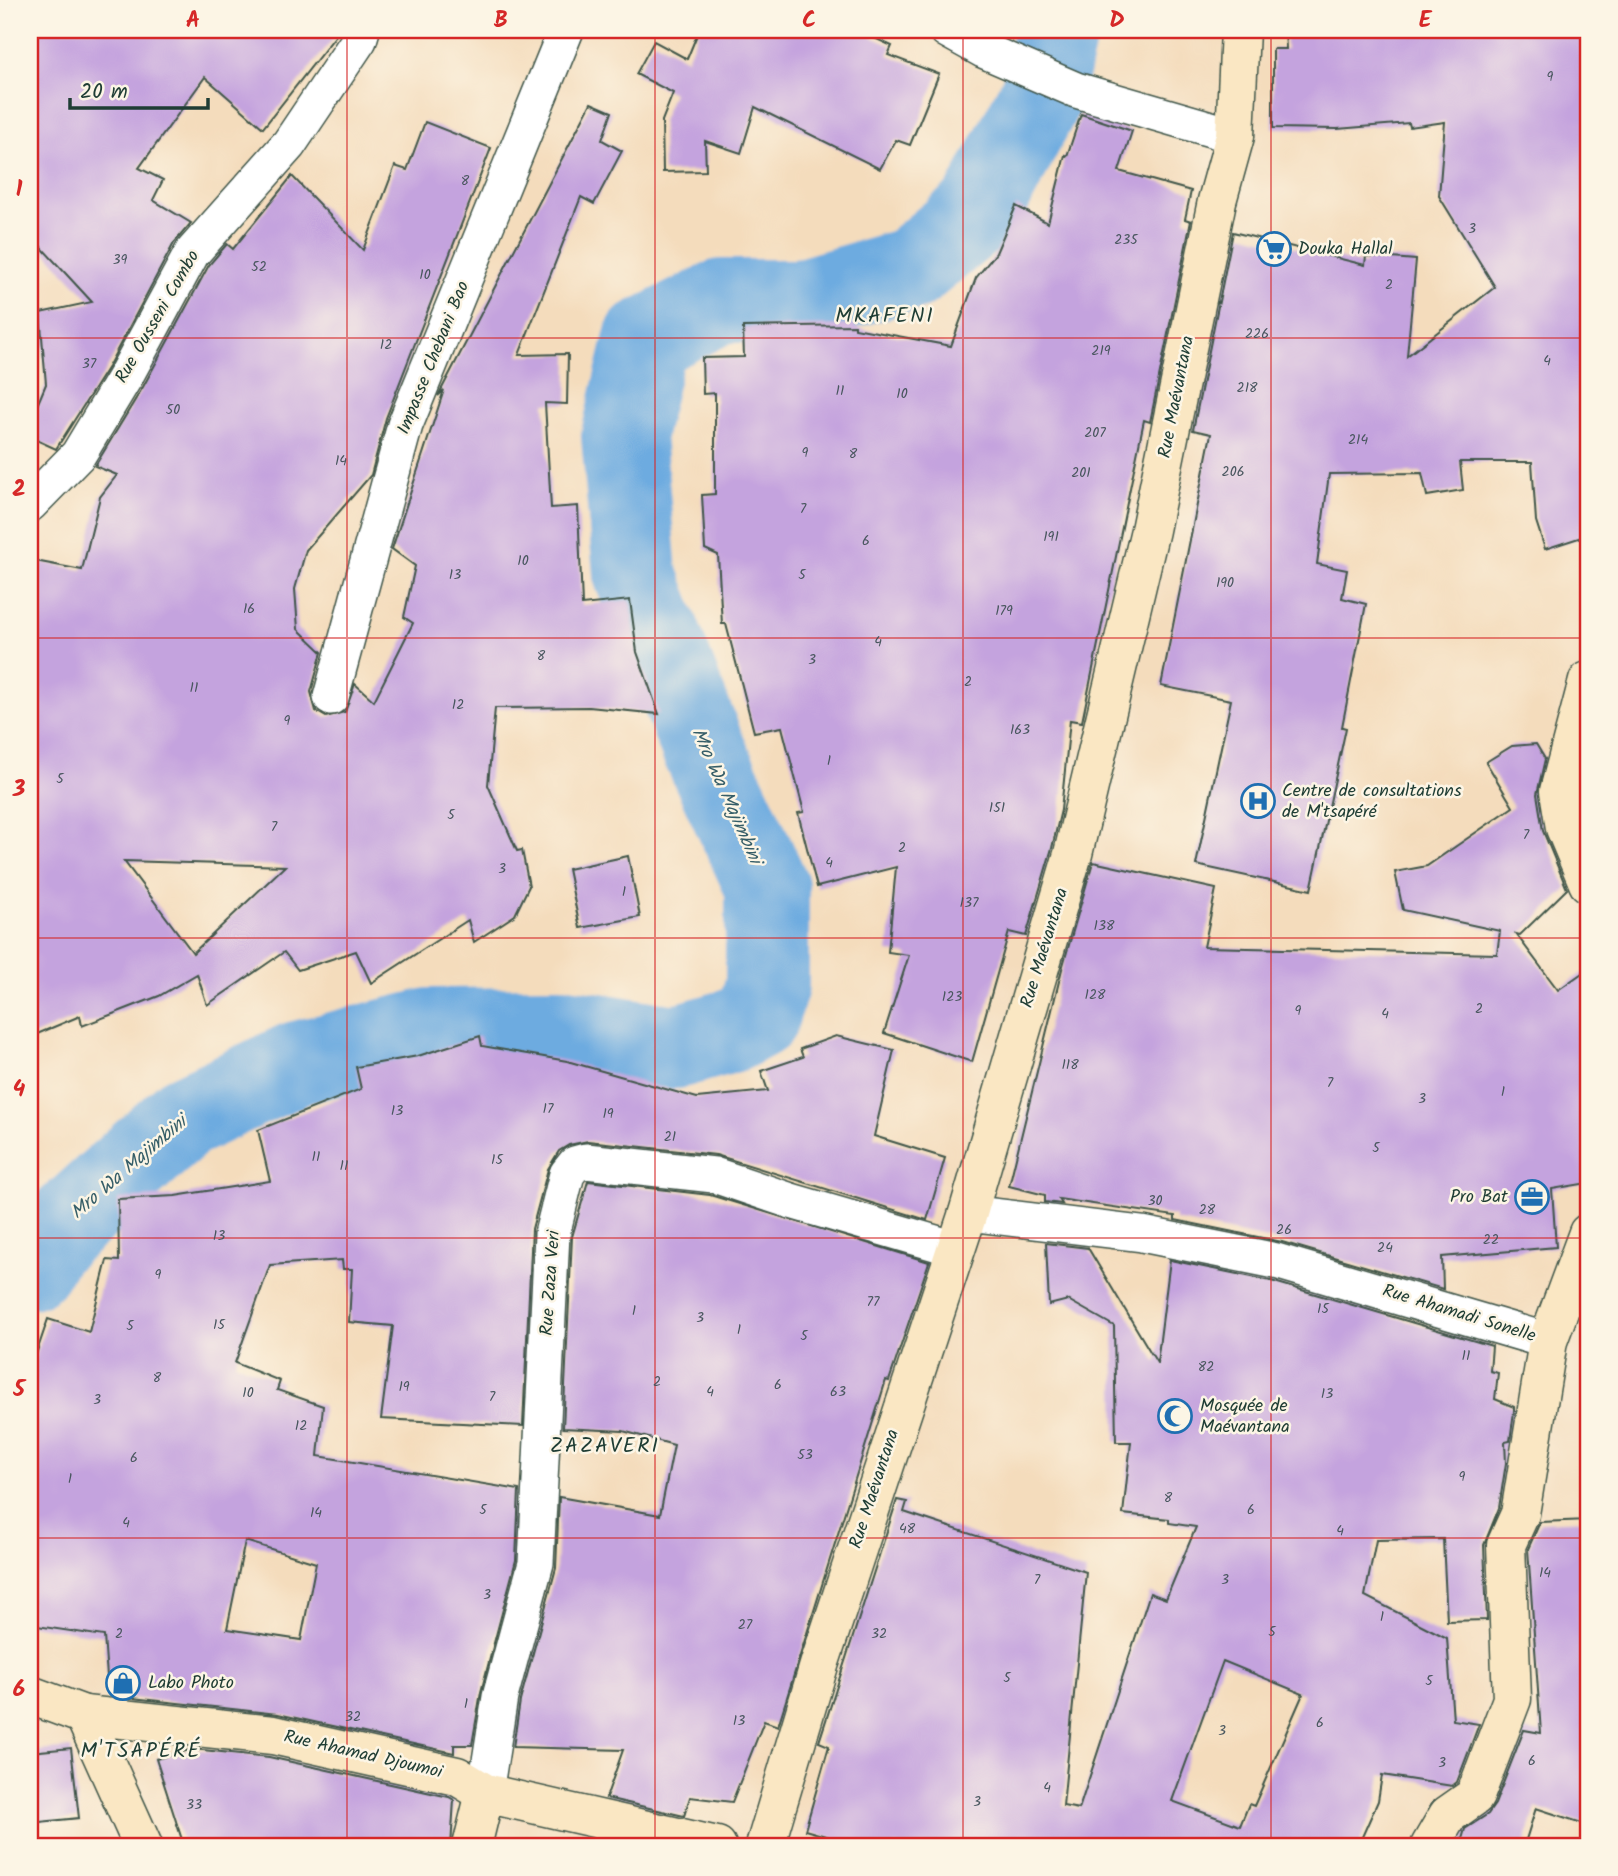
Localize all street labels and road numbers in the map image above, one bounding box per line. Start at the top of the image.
street label: Rue Ousseni Combo [108,245,208,389]
street label: Impasse Chebani Bao [390,277,478,439]
street label: Rue Maévantana [1151,333,1203,461]
street label: Rue Maévantana [1013,884,1077,1012]
street label: Rue Zaza Veri [533,1229,569,1337]
street label: Rue Ahamadi Sonelle [1379,1277,1539,1351]
street label: Rue Maévantana [842,1426,908,1552]
street label: Rue Ahamad Djoumoi [281,1723,446,1788]

